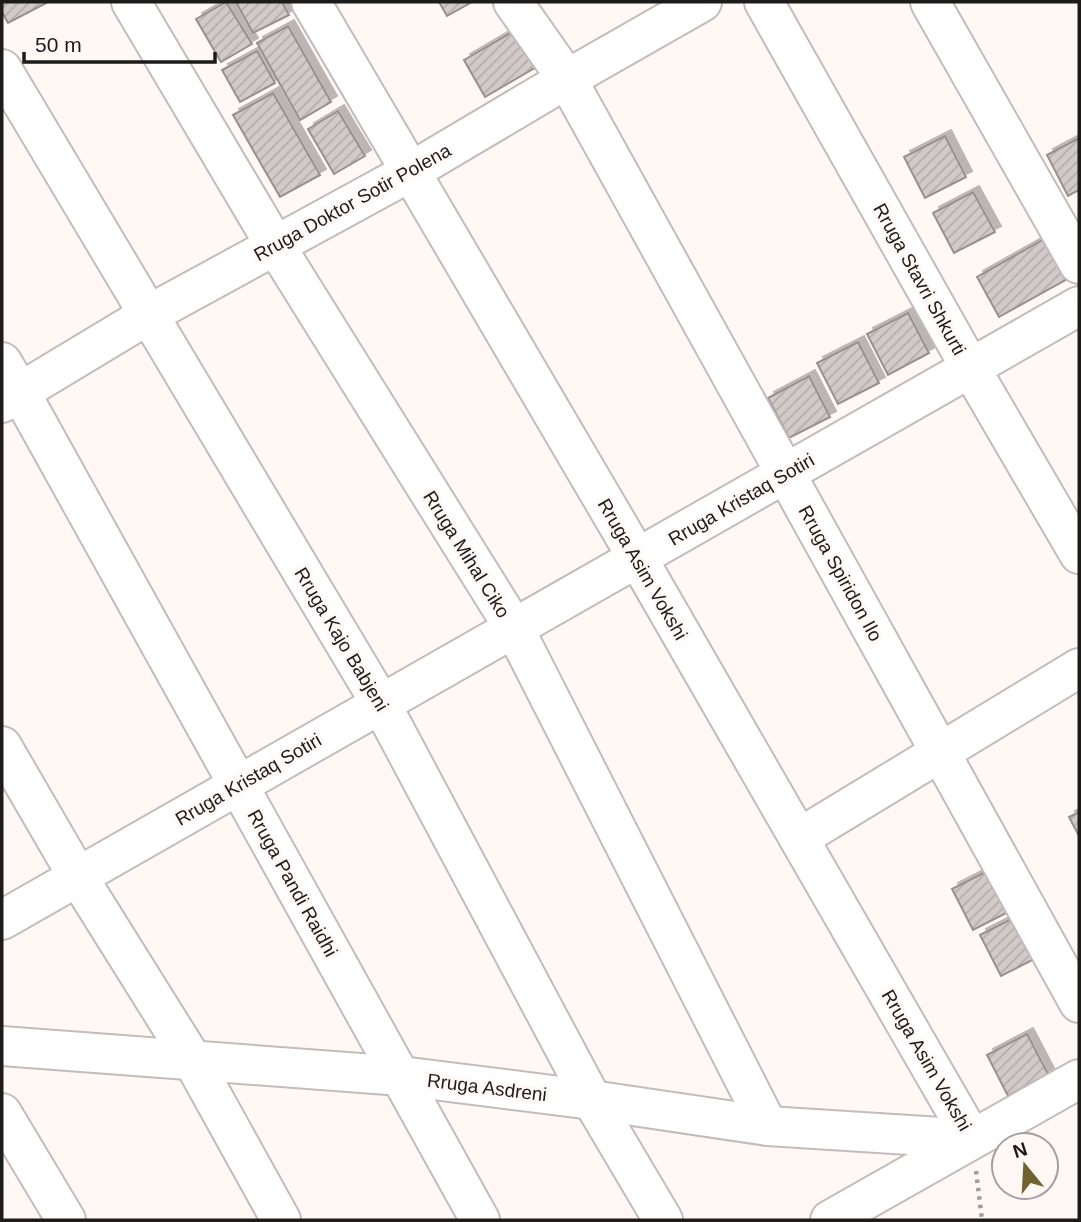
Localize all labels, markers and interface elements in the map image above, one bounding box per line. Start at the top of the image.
scale bar [24,21,215,65]
text: 50 m [35,33,82,56]
street label: Rruga Doktor Sotir Polena [250,139,455,265]
street label: Rruga Stavri Shkurti [869,200,970,359]
street label: Rruga Kristaq Sotiri [665,449,818,550]
street label: Rruga Mihal Ciko [419,487,514,622]
street label: Rruga Asim Vokshi [594,495,692,644]
street label: Rruga Spiridon Ilo [795,502,887,645]
street label: Rruga Kajo Babjeni [290,564,393,715]
street label: Rruga Kristaq Sotiri [172,729,325,830]
street label: Rruga Pandi Raidhi [243,806,342,960]
street label: Rruga Asim Vokshi [878,986,976,1135]
street label: Rruga Asdreni [426,1070,548,1105]
north arrow [990,1131,1060,1201]
text: N [1010,1138,1030,1162]

